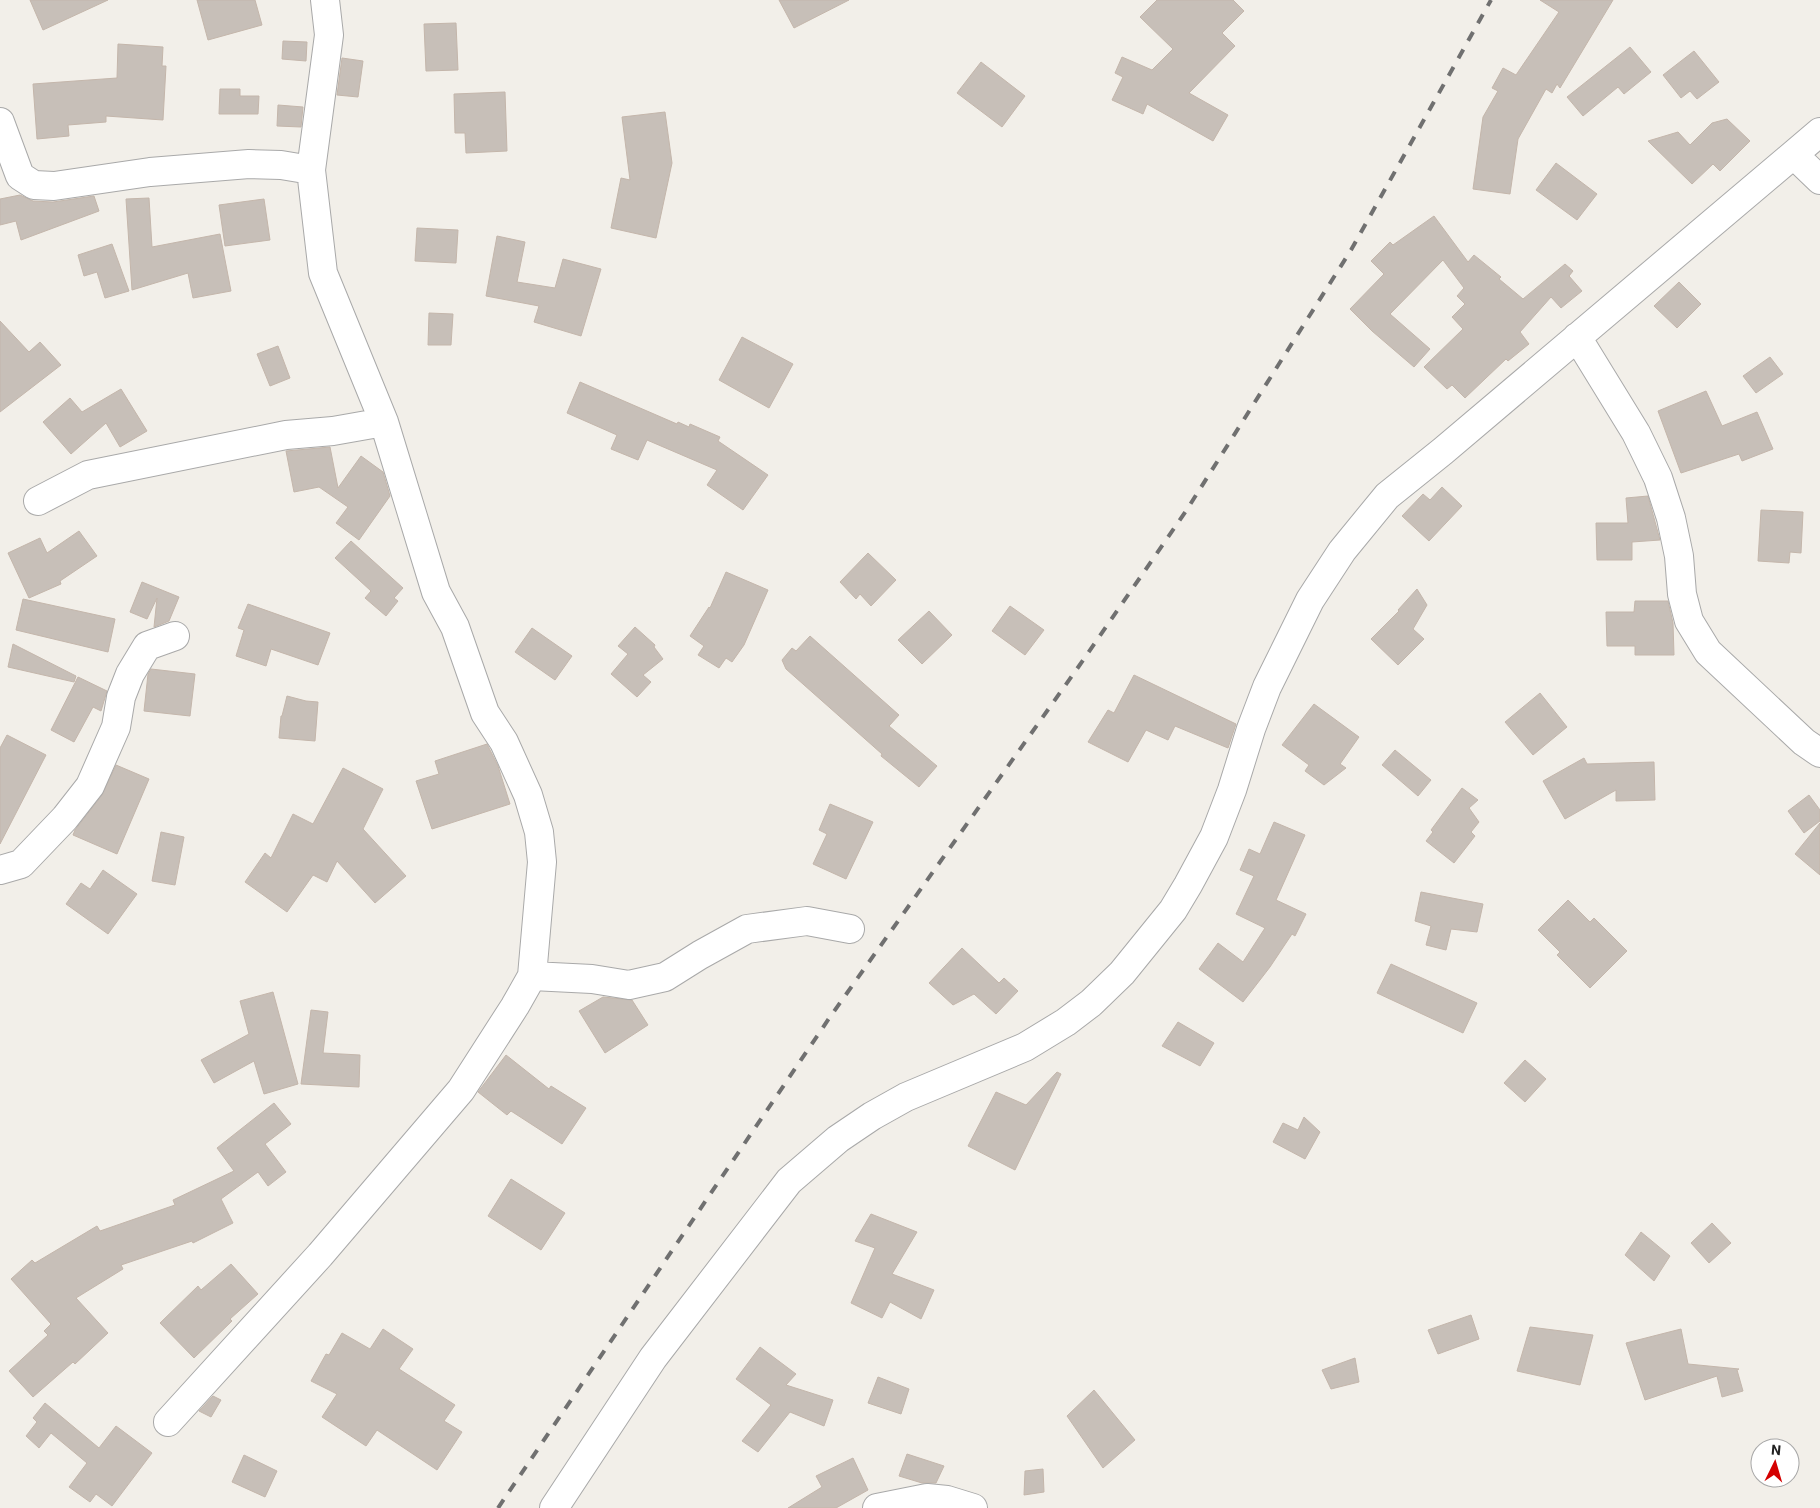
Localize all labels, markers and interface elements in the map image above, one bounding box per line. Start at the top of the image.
north arrow [1750,1438,1800,1488]
text: N [1771,1442,1782,1458]

